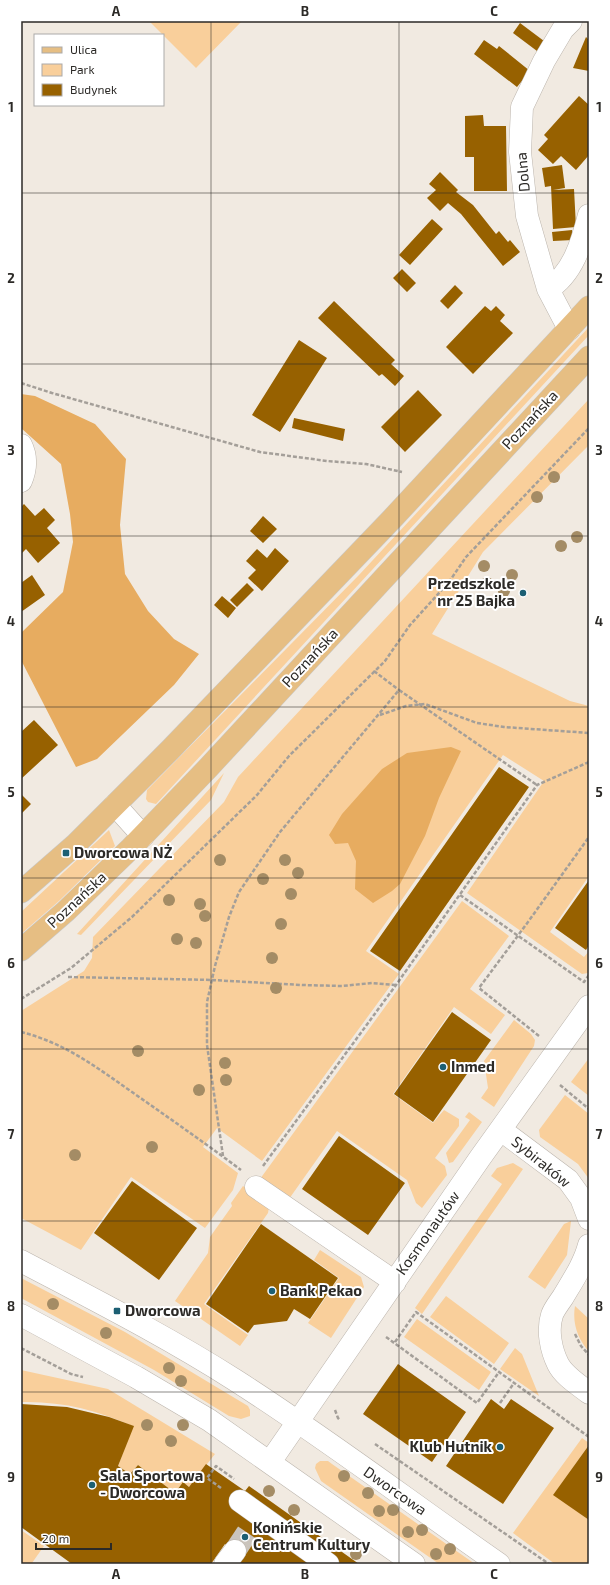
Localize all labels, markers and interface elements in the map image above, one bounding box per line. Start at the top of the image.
text: A [112,3,121,19]
text: B [301,3,309,19]
text: C [490,3,498,19]
legend [34,34,164,106]
text: Ulica [70,42,97,56]
text: Park [70,62,95,76]
text: Budynek [70,82,117,96]
text: 1 [8,99,14,115]
text: 1 [596,99,602,115]
street label: Dolna [511,151,533,193]
text: 2 [7,270,15,286]
text: 2 [595,270,603,286]
street label: Poznańska [497,386,561,453]
text: 3 [7,442,15,458]
text: 3 [595,442,603,458]
place label: Przedszkole nr 25 Bajka [428,574,515,609]
marker: Przedszkole nr 25 Bajka [518,588,528,598]
text: 4 [7,613,15,629]
text: 4 [595,613,603,629]
street label: Poznańska [277,624,341,691]
text: 5 [7,784,15,800]
text: 5 [595,784,603,800]
place label: Dworcowa NŻ [74,843,173,861]
marker: Dworcowa NŻ [61,848,71,858]
street label: Poznańska [43,867,110,931]
text: 6 [7,955,15,971]
text: 6 [595,955,603,971]
place label: Inmed [451,1057,495,1075]
marker: Inmed [438,1062,448,1072]
text: 7 [8,1126,15,1142]
text: 7 [596,1126,603,1142]
street label: Sybiraków [508,1132,575,1191]
street label: Kosmonautów [392,1187,463,1278]
place label: Bank Pekao [280,1281,362,1299]
marker: Bank Pekao [267,1286,277,1296]
text: 8 [7,1298,15,1314]
text: 8 [595,1298,603,1314]
place label: Dworcowa [125,1301,201,1319]
marker: Dworcowa [112,1306,122,1316]
place label: Klub Hutnik [410,1437,493,1455]
marker: Klub Hutnik [495,1442,505,1452]
street label: Dworcowa [361,1462,431,1518]
place label: Sala Sportowa - Dworcowa [100,1466,203,1501]
text: 9 [7,1469,15,1485]
text: 9 [595,1469,603,1485]
marker: Sala Sportowa - Dworcowa [87,1480,97,1490]
place label: Konińskie Centrum Kultury [253,1518,371,1554]
scale bar [36,1525,111,1551]
text: 20 m [42,1531,69,1545]
marker: Konińskie Centrum Kultury [240,1532,250,1542]
text: A [112,1566,121,1582]
text: B [301,1566,309,1582]
text: C [490,1566,498,1582]

